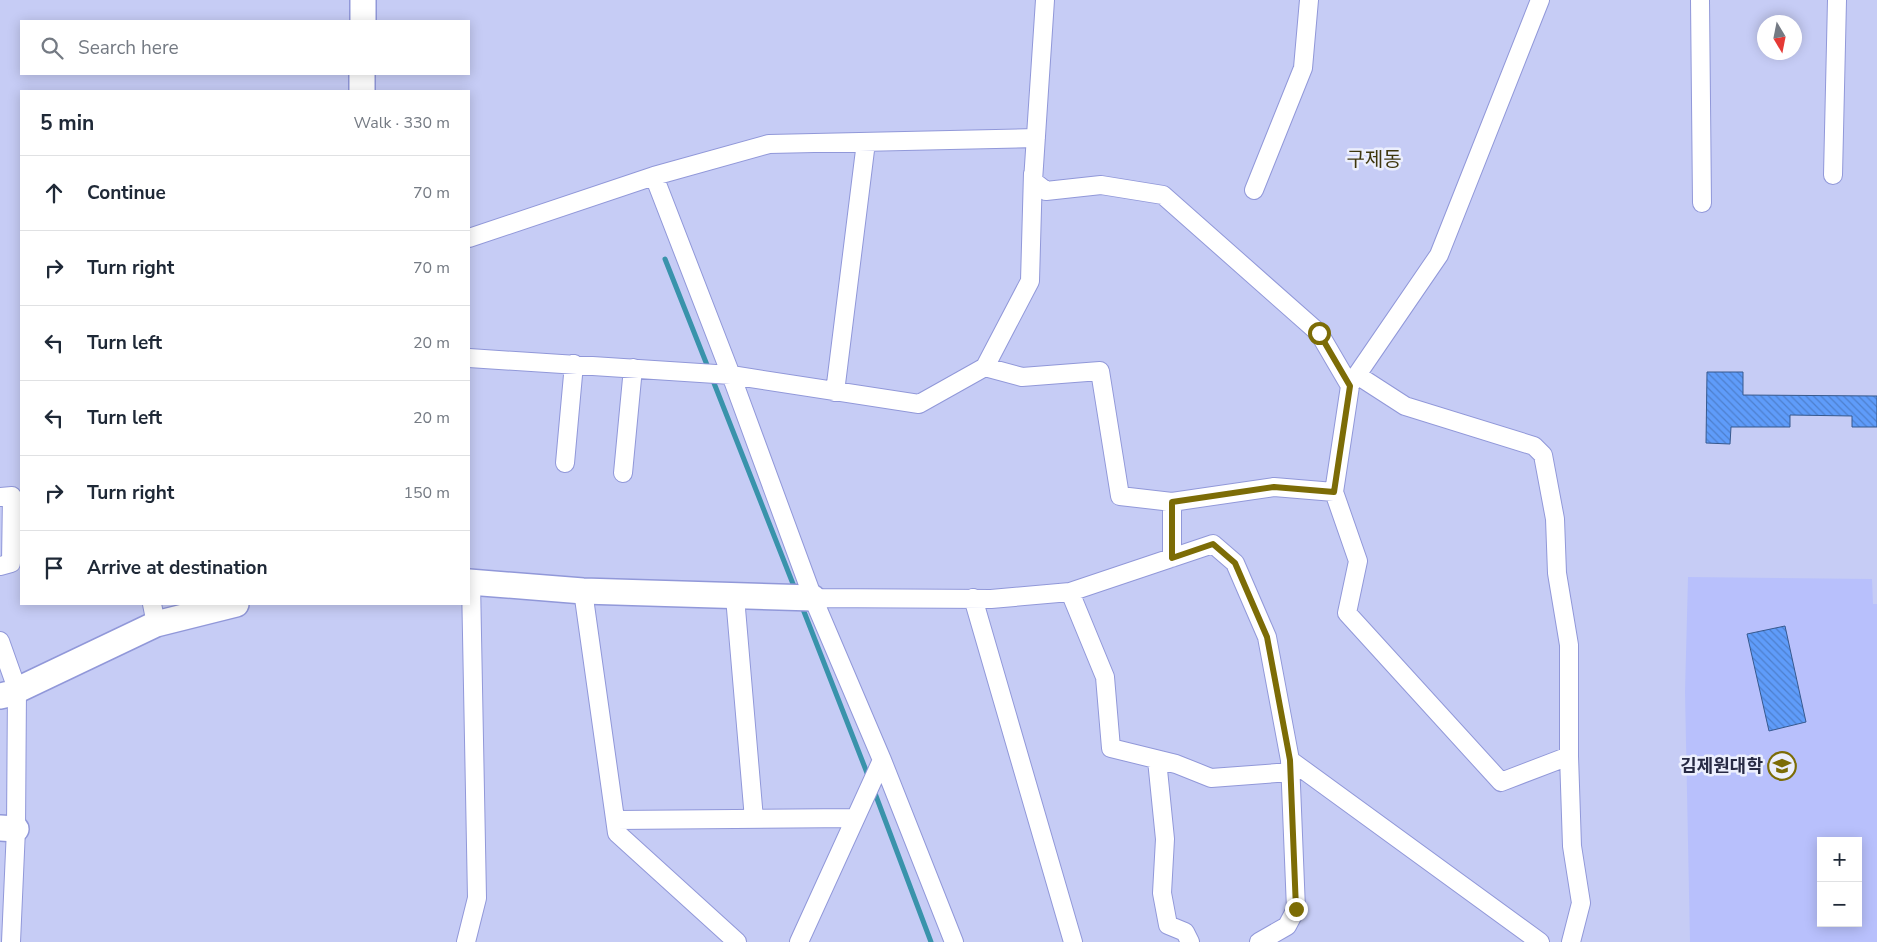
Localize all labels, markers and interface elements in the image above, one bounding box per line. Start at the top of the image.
north arrow [1757,15,1802,60]
search box [20,20,470,75]
icon: search [38,34,66,62]
text: Search here [78,35,179,61]
text: 5 min [40,109,94,137]
text: Walk · 330 m [354,112,450,134]
district label: 구제동 [1346,146,1402,173]
icon: ahead [40,179,68,207]
text: Continue [87,180,166,206]
text: 70 m [413,182,450,204]
icon: right [40,254,68,282]
text: Turn right [87,255,174,281]
text: 70 m [413,257,450,279]
route start [1308,322,1331,345]
icon: left [40,329,68,357]
text: Turn left [87,330,162,356]
text: 20 m [413,332,450,354]
icon: left [40,404,68,432]
text: Turn left [87,405,162,431]
text: 20 m [413,407,450,429]
icon: right [40,479,68,507]
text: Turn right [87,480,174,506]
text: 150 m [403,482,450,504]
icon: arrive [40,554,68,582]
text: Arrive at destination [87,555,268,581]
school or university icon: 김제원대학 [1767,751,1797,781]
place label: 김제원대학 [1680,754,1763,778]
map controls [1817,837,1862,927]
button: + [1817,837,1862,882]
button: − [1817,882,1862,927]
route end [1285,898,1308,921]

